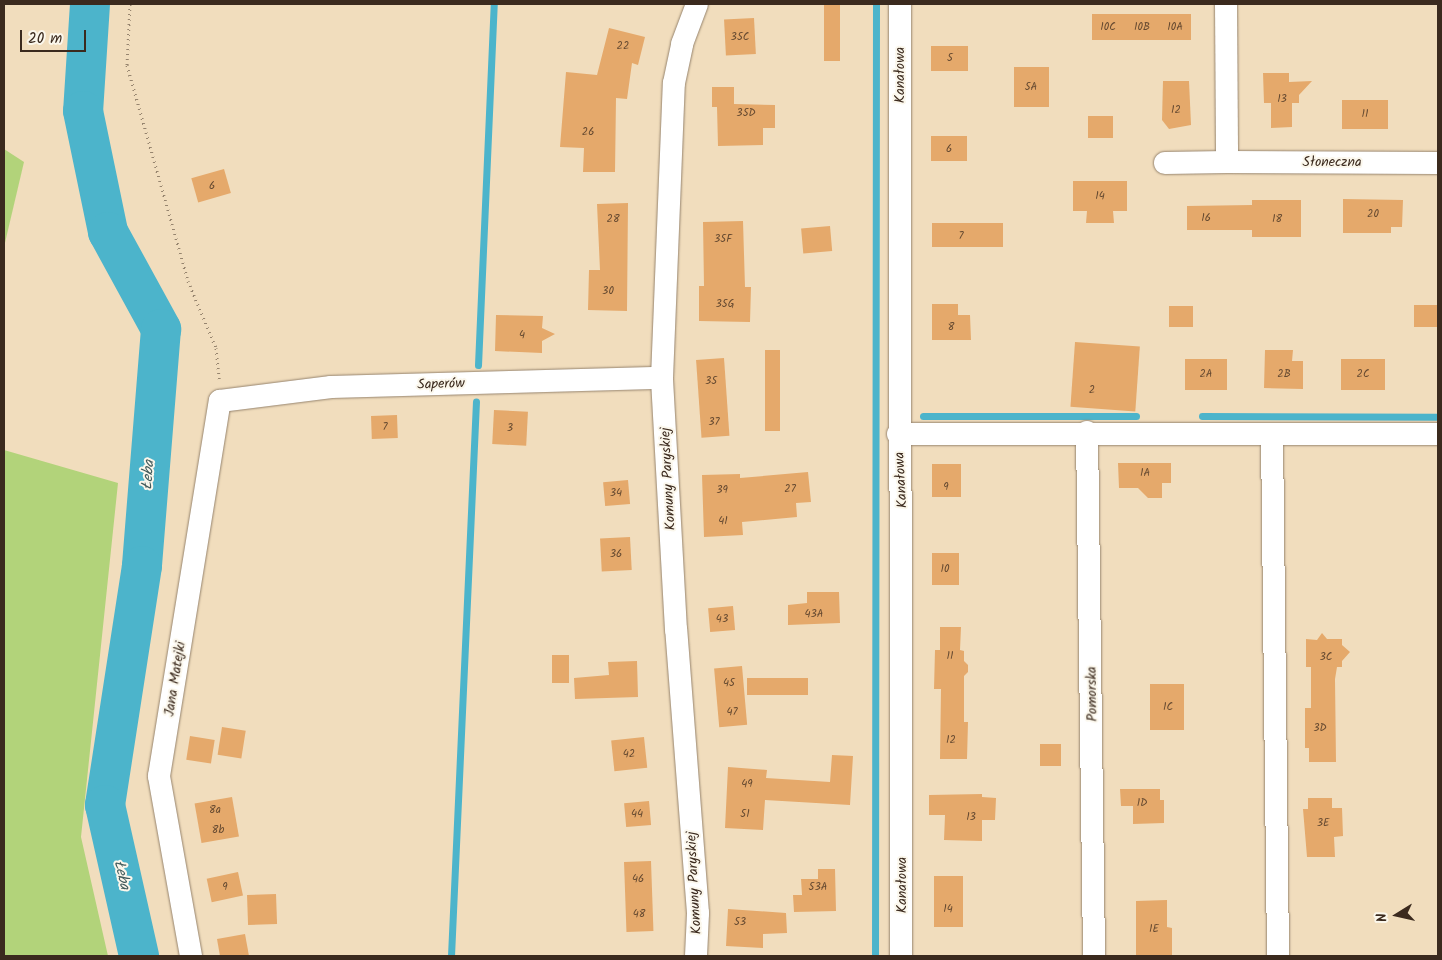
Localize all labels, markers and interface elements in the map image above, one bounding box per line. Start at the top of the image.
scale bar [22,20,89,52]
house number: 10C [1100,20,1116,34]
house number: 10B [1134,20,1150,34]
house number: 10A [1167,20,1183,34]
text: 20 m [28,27,62,51]
house number: 35C [731,30,749,44]
house number: 22 [617,39,629,53]
street label: Kanałowa [892,47,908,103]
house number: 5 [947,51,953,65]
house number: 5A [1025,80,1037,94]
house number: 13 [1277,92,1287,106]
house number: 12 [1171,103,1181,117]
house number: 35D [736,106,756,120]
house number: 11 [1362,107,1368,121]
house number: 26 [582,125,594,139]
house number: 6 [946,142,952,156]
street label: Słoneczna [1302,154,1362,170]
house number: 6 [209,179,215,193]
house number: 14 [1095,189,1105,203]
house number: 20 [1367,207,1379,221]
house number: 16 [1201,211,1211,225]
house number: 28 [606,212,620,226]
house number: 18 [1272,212,1282,226]
house number: 7 [958,229,964,243]
house number: 35F [714,232,732,246]
house number: 30 [602,284,614,298]
house number: 35G [716,297,734,311]
house number: 8 [948,320,954,334]
house number: 4 [519,328,525,342]
house number: 2A [1199,367,1213,381]
house number: 2B [1277,367,1291,381]
house number: 2C [1357,367,1369,381]
house number: 35 [705,374,717,388]
street label: Saperów [417,375,465,393]
house number: 2 [1089,383,1095,397]
house number: 37 [708,415,720,429]
house number: 7 [382,420,388,434]
house number: 3 [507,421,513,435]
street label: Komuny Paryskiej [657,427,679,531]
street label: Kanałowa [891,451,911,509]
water label: Łeba [139,460,159,490]
house number: 1A [1140,466,1150,480]
house number: 9 [943,480,949,494]
house number: 27 [784,482,796,496]
house number: 39 [716,483,728,497]
house number: 34 [610,486,622,500]
house number: 41 [718,514,728,528]
house number: 36 [610,547,622,561]
house number: 10 [941,562,949,576]
house number: 43A [804,607,824,621]
house number: 43 [716,612,728,626]
street label: Jana Matejki [161,640,189,718]
house number: 11 [947,649,953,663]
house number: 3C [1320,650,1332,664]
street label: Pomorska [1083,666,1101,722]
house number: 45 [723,676,735,690]
house number: 1C [1163,700,1173,714]
house number: 47 [726,705,738,719]
house number: 3D [1313,721,1327,735]
house number: 12 [946,733,956,747]
house number: 42 [623,747,635,761]
house number: 49 [741,777,753,791]
house number: 1D [1137,796,1147,810]
house number: 8a [209,803,221,817]
house number: 44 [631,807,643,821]
house number: 51 [740,807,750,821]
house number: 13 [966,810,976,824]
house number: 3E [1317,816,1329,830]
house number: 8b [212,823,224,837]
street label: Komuny Paryskiej [683,831,705,935]
street label: Kanałowa [894,857,910,913]
water label: Łeba [109,859,133,891]
house number: 46 [632,872,644,886]
house number: 9 [222,880,228,894]
house number: 53A [809,880,827,894]
north arrow [1372,890,1422,940]
house number: 14 [943,902,953,916]
house number: 48 [633,907,645,921]
text: N [1371,911,1394,924]
house number: 53 [734,915,746,929]
house number: 1E [1149,922,1159,936]

